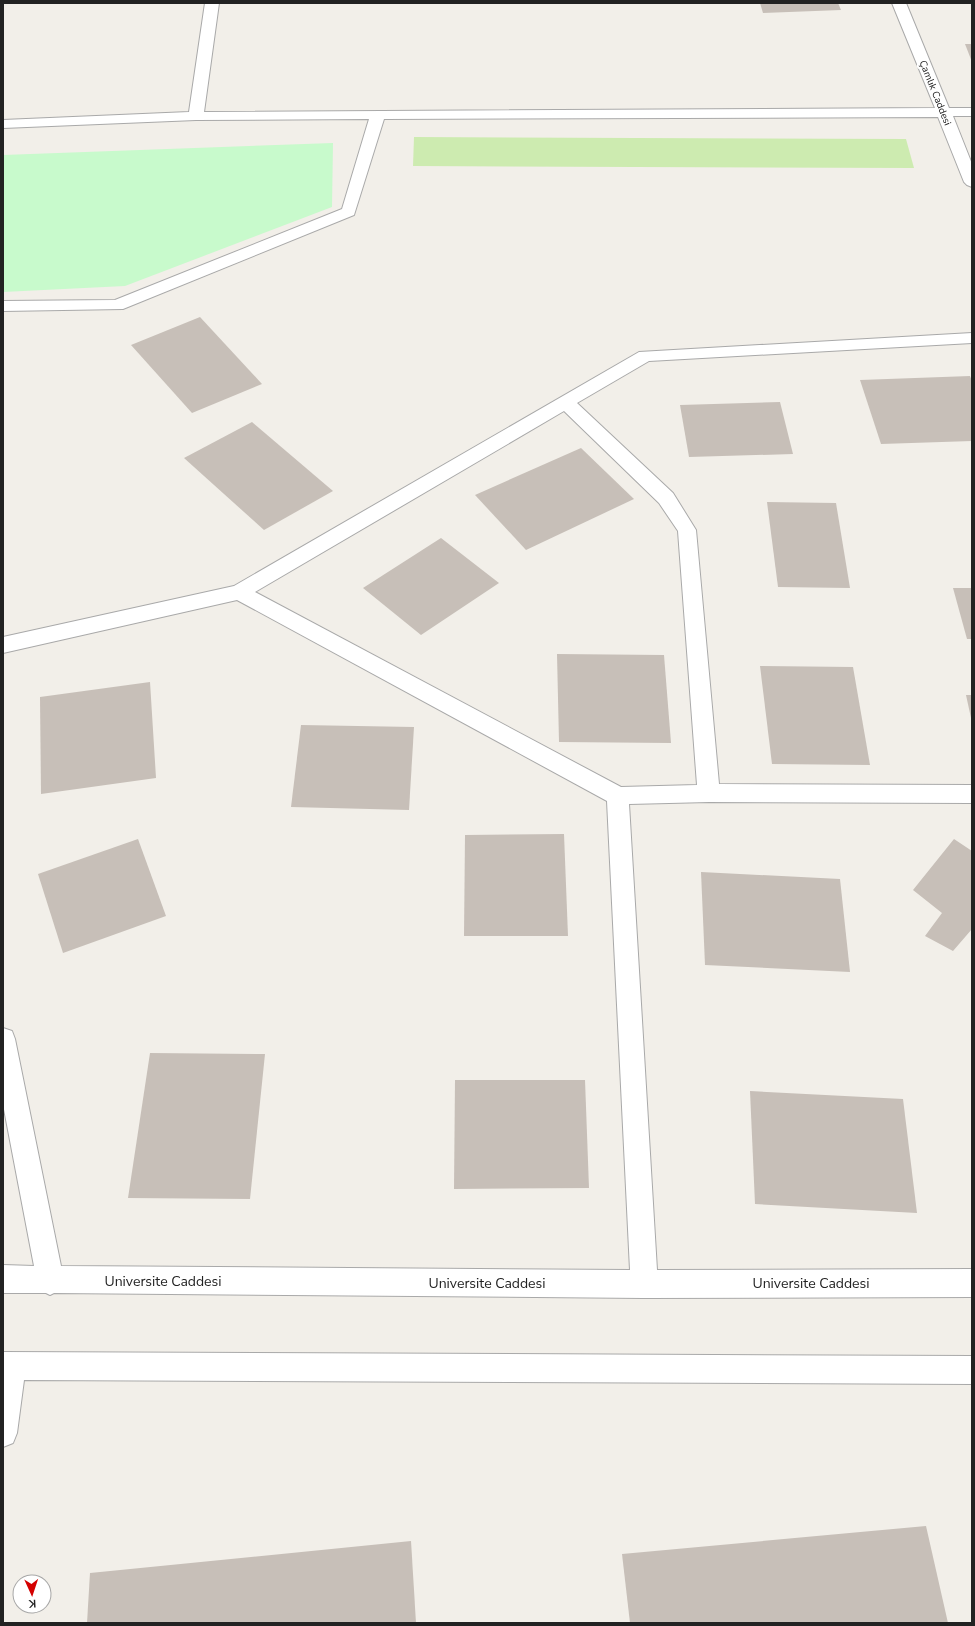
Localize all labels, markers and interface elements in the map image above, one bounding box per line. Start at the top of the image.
street label: Çamlık Caddesi [916,58,954,128]
street label: Universite Caddesi [104,1272,222,1291]
street label: Universite Caddesi [428,1274,546,1293]
street label: Universite Caddesi [752,1274,870,1293]
north arrow [12,1574,52,1614]
text: K [28,1596,37,1611]

